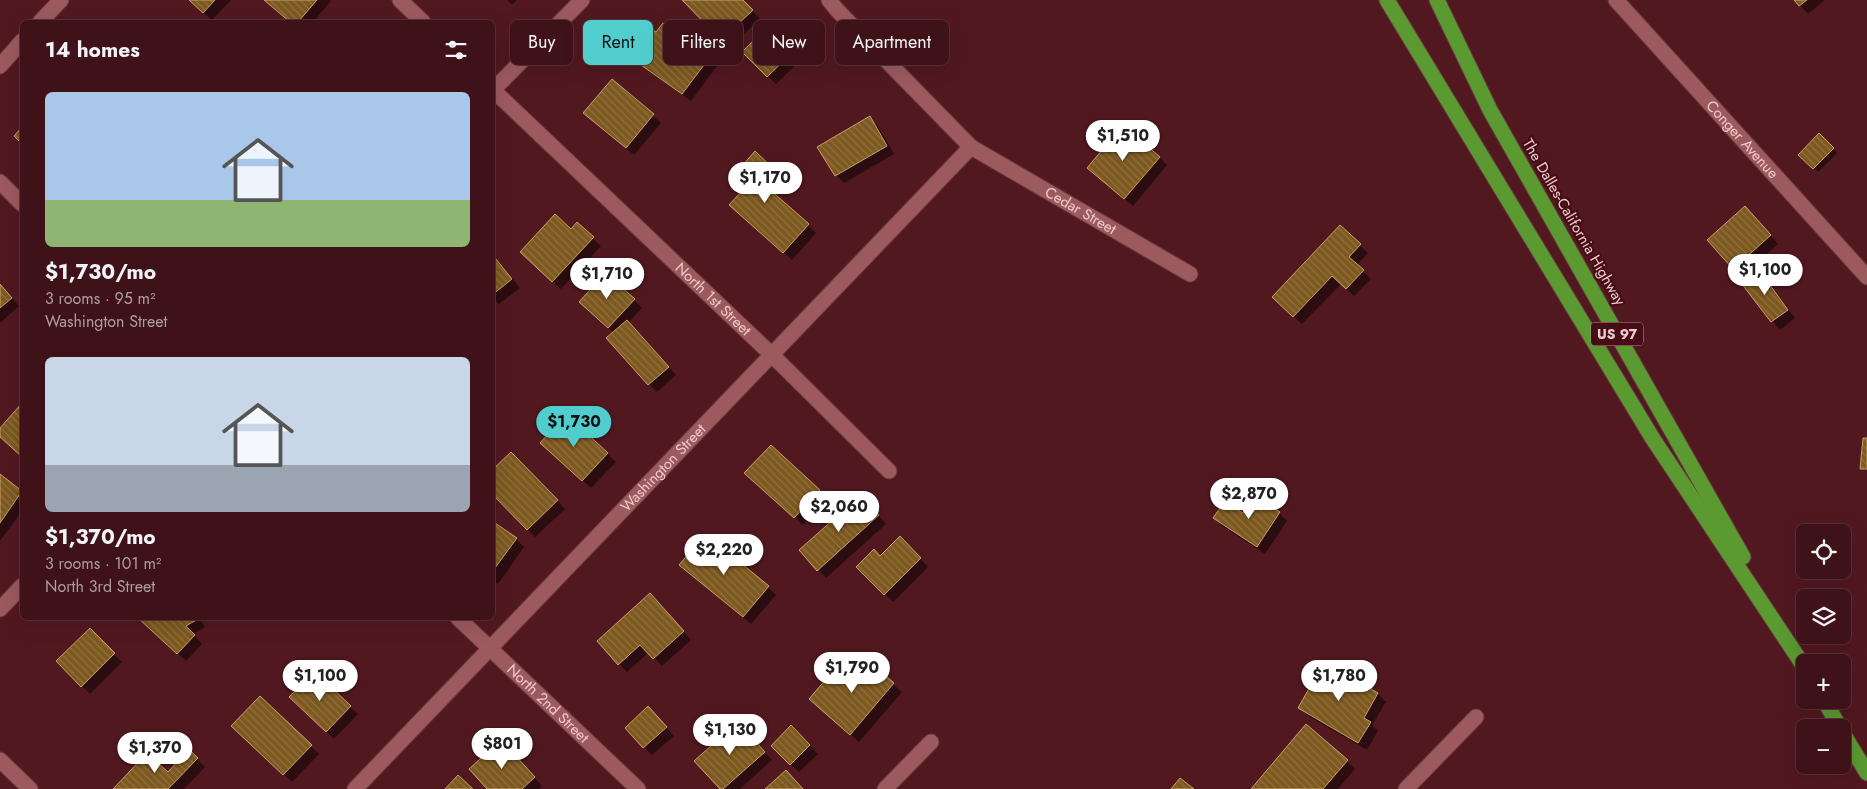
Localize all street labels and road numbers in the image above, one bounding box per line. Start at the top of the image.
street label: Conger Avenue [1701,95,1784,184]
street label: The Dalles-California Highway [1517,135,1631,310]
street label: Cedar Street [1041,181,1121,240]
street label: North 1st Street [670,257,756,341]
road number: US 97 [1591,322,1643,346]
street label: Washington Street [615,419,711,517]
street label: North 2nd Street [502,659,594,748]

